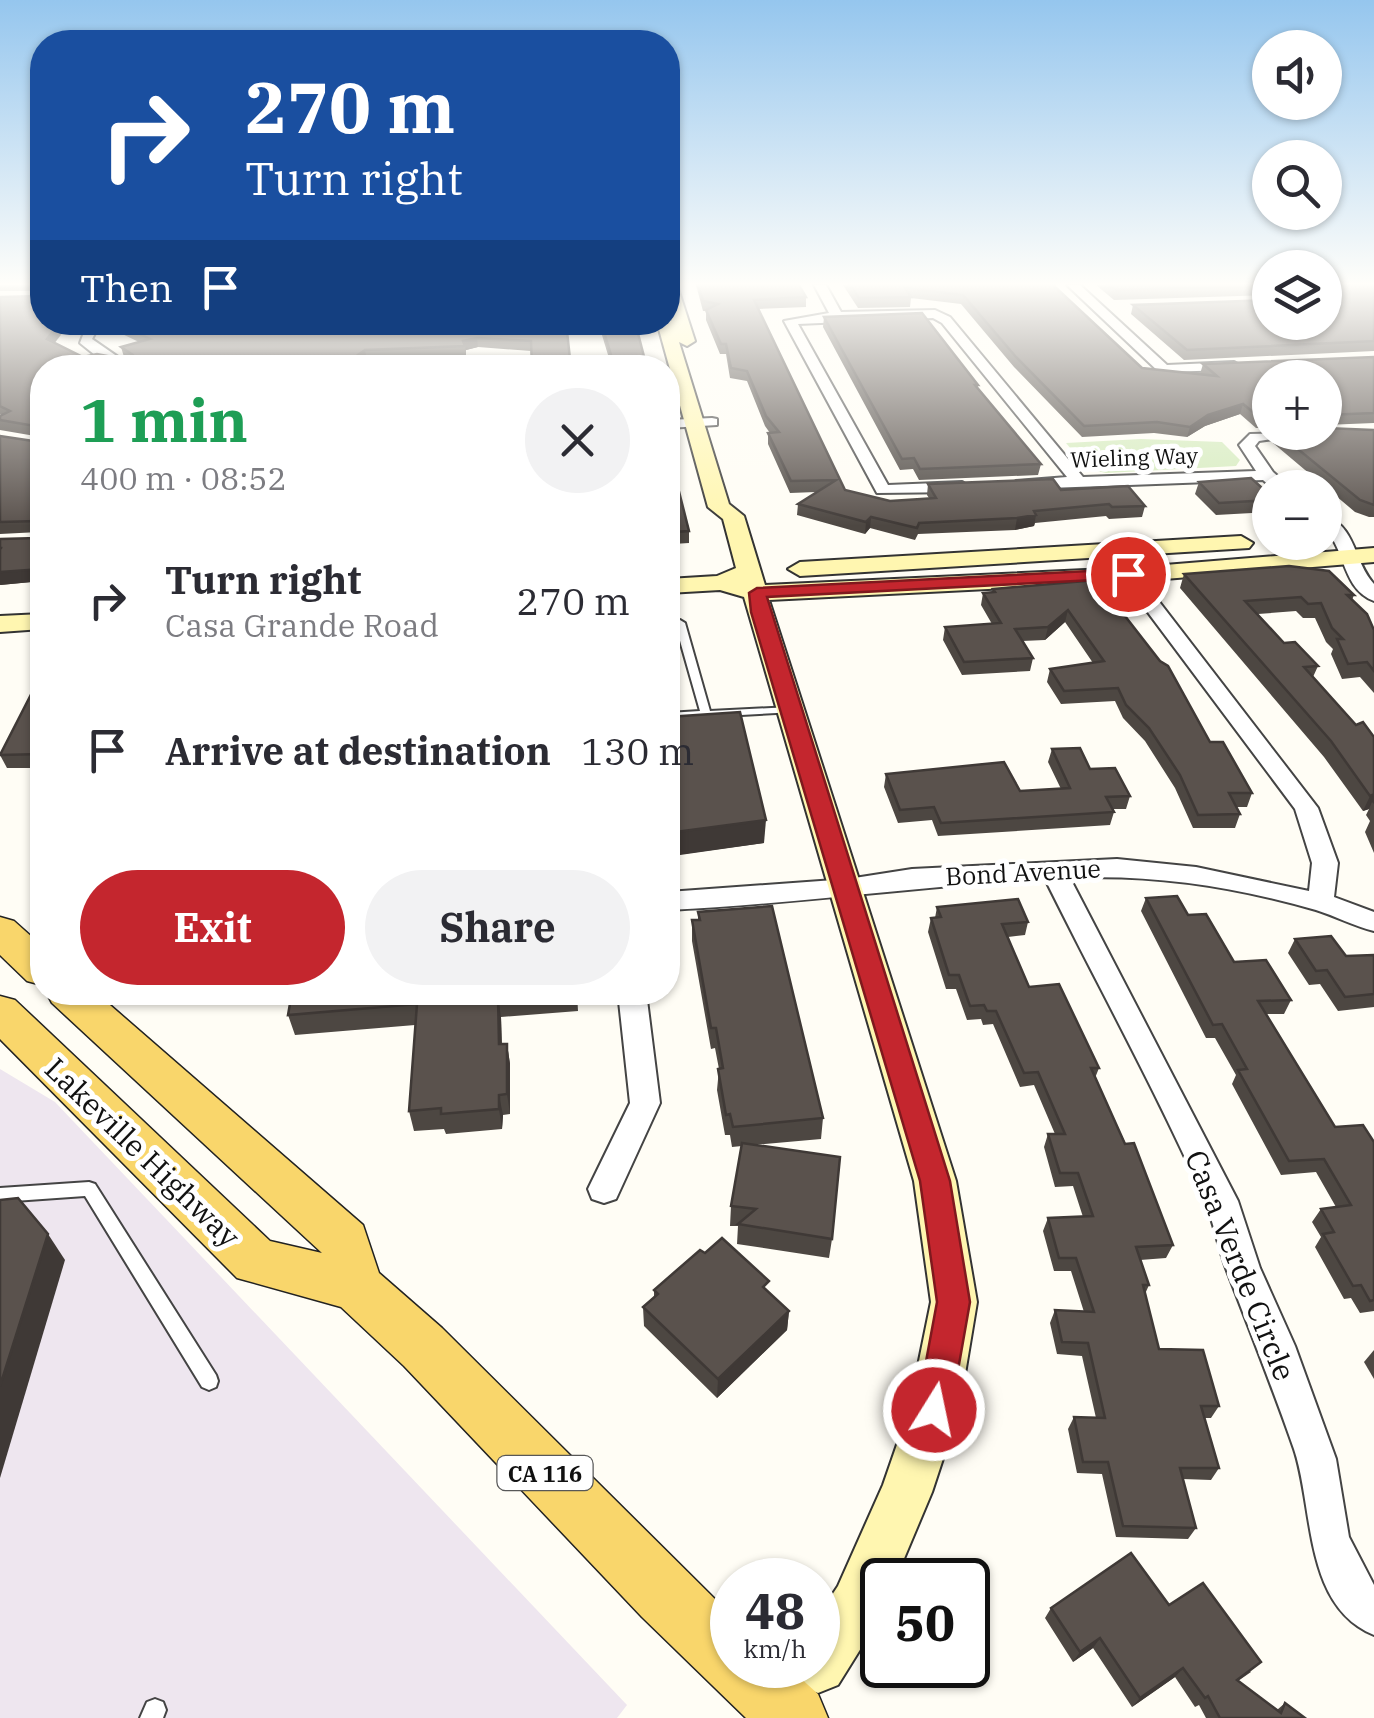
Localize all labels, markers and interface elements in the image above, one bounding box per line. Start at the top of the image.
map controls [1252,30,1342,560]
button: sound [1252,30,1342,120]
text: 270 m [245,61,455,152]
icon: right [80,70,210,200]
button: search [1252,140,1342,230]
text: Turn right [245,149,463,207]
button: layers [1252,250,1342,340]
icon: arrive [193,260,248,315]
text: Then [80,263,173,312]
button: + [1252,360,1342,450]
text: 1 min [80,380,248,459]
button: close [525,388,630,493]
street label: Wieling Way [1070,440,1199,474]
text: 400 m · 08:52 [80,457,287,499]
button: − [1252,470,1342,560]
pin [1086,532,1171,617]
icon: arrive [1101,547,1156,602]
text: Turn right [165,555,361,604]
icon: right [80,573,135,628]
text: 270 m [517,576,630,625]
text: Casa Grande Road [165,604,439,646]
icon: arrive [80,723,135,778]
text: Arrive at destination [165,726,551,775]
text: 130 m [581,726,694,775]
street label: Bond Avenue [944,851,1102,893]
button: Exit [80,870,345,985]
button: Share [365,870,630,985]
street label: Lakeville Highway [37,1049,249,1255]
street label: Casa Verde Circle [1177,1144,1305,1386]
position arrow [882,1358,986,1462]
road number: CA 116 [498,1456,592,1490]
speed limit sign: 50 [860,1558,990,1688]
text: 48 [745,1578,805,1643]
text: km/h [743,1632,807,1665]

